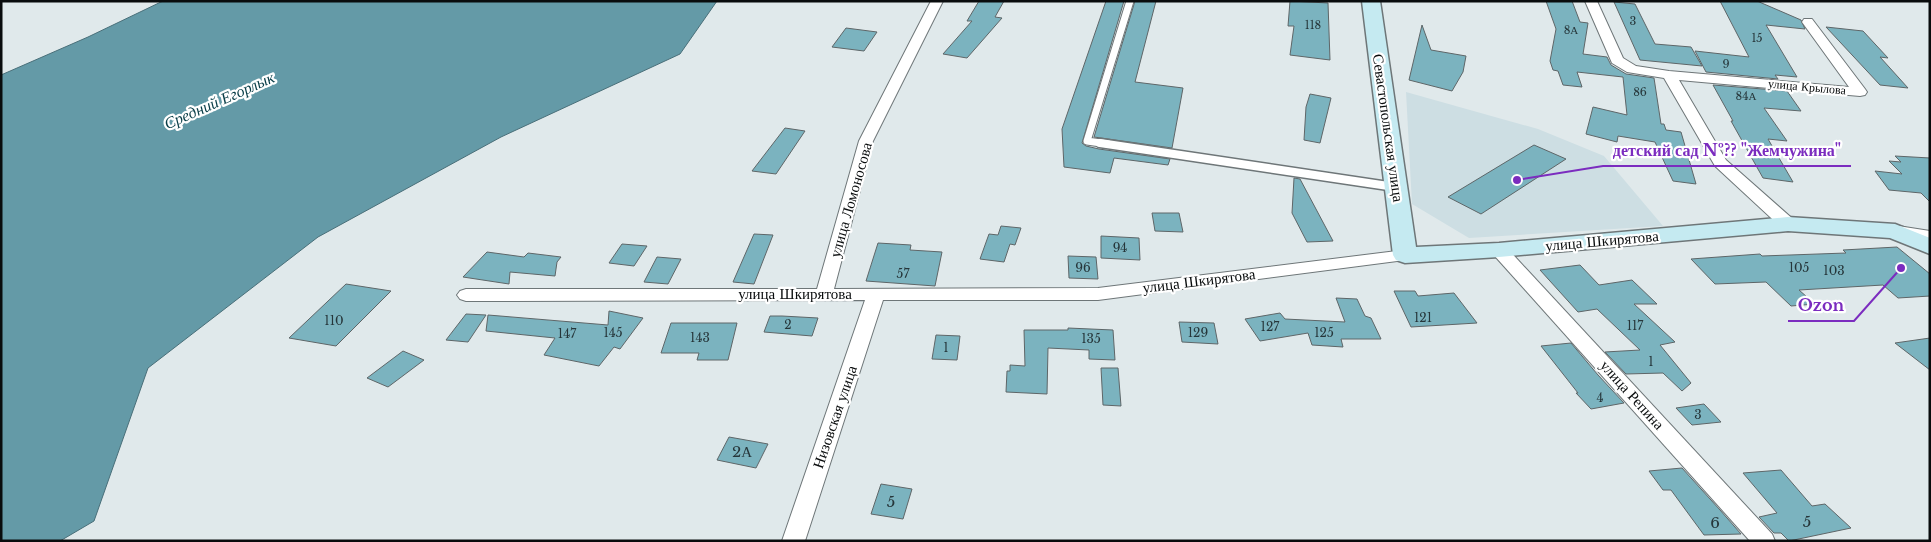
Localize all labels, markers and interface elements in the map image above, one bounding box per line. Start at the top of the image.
house number: 3 [1630,14,1637,28]
house number: 118 [1305,18,1321,32]
house number: 8А [1564,23,1578,37]
house number: 15 [1751,31,1763,45]
street label: Севастопольская улица [1369,53,1408,203]
house number: 9 [1722,57,1730,71]
water label: Средний Егорлык [161,67,278,133]
street label: улица Крылова [1768,76,1847,97]
house number: 86 [1633,85,1647,99]
house number: 84А [1735,89,1757,103]
callout: детский сад №?? "Жемчужина" [1603,135,1851,166]
street label: улица Ломоносова [825,140,876,260]
text: детский сад №?? "Жемчужина" [1613,140,1841,160]
street label: улица Шкирятова [1545,226,1660,255]
house number: 94 [1113,240,1127,255]
house number: 96 [1075,260,1091,275]
house number: 105 [1789,260,1810,275]
house number: 103 [1823,263,1845,278]
street label: улица Шкирятова [1141,264,1257,297]
house number: 57 [897,266,910,281]
street label: улица Шкирятова [738,284,852,303]
callout: Ozon [1788,290,1854,321]
text: Ozon [1798,295,1845,315]
house number: 121 [1414,310,1432,325]
house number: 110 [324,313,344,328]
house number: 2 [784,317,792,332]
house number: 117 [1627,318,1644,333]
house number: 127 [1261,319,1280,334]
house number: 145 [603,325,623,340]
house number: 129 [1188,325,1208,340]
house number: 125 [1314,325,1334,340]
house number: 147 [558,326,577,341]
house number: 143 [690,330,710,345]
house number: 135 [1081,331,1101,346]
house number: 1 [943,340,949,355]
house number: 1 [1648,354,1654,369]
street label: улица Репина [1596,356,1669,434]
street label: Низовская улица [808,362,861,471]
house number: 4 [1596,390,1604,405]
house number: 3 [1694,407,1702,422]
house number: 2А [732,442,752,461]
house number: 5 [887,492,895,511]
house number: 5 [1803,512,1811,531]
house number: 6 [1710,513,1720,532]

